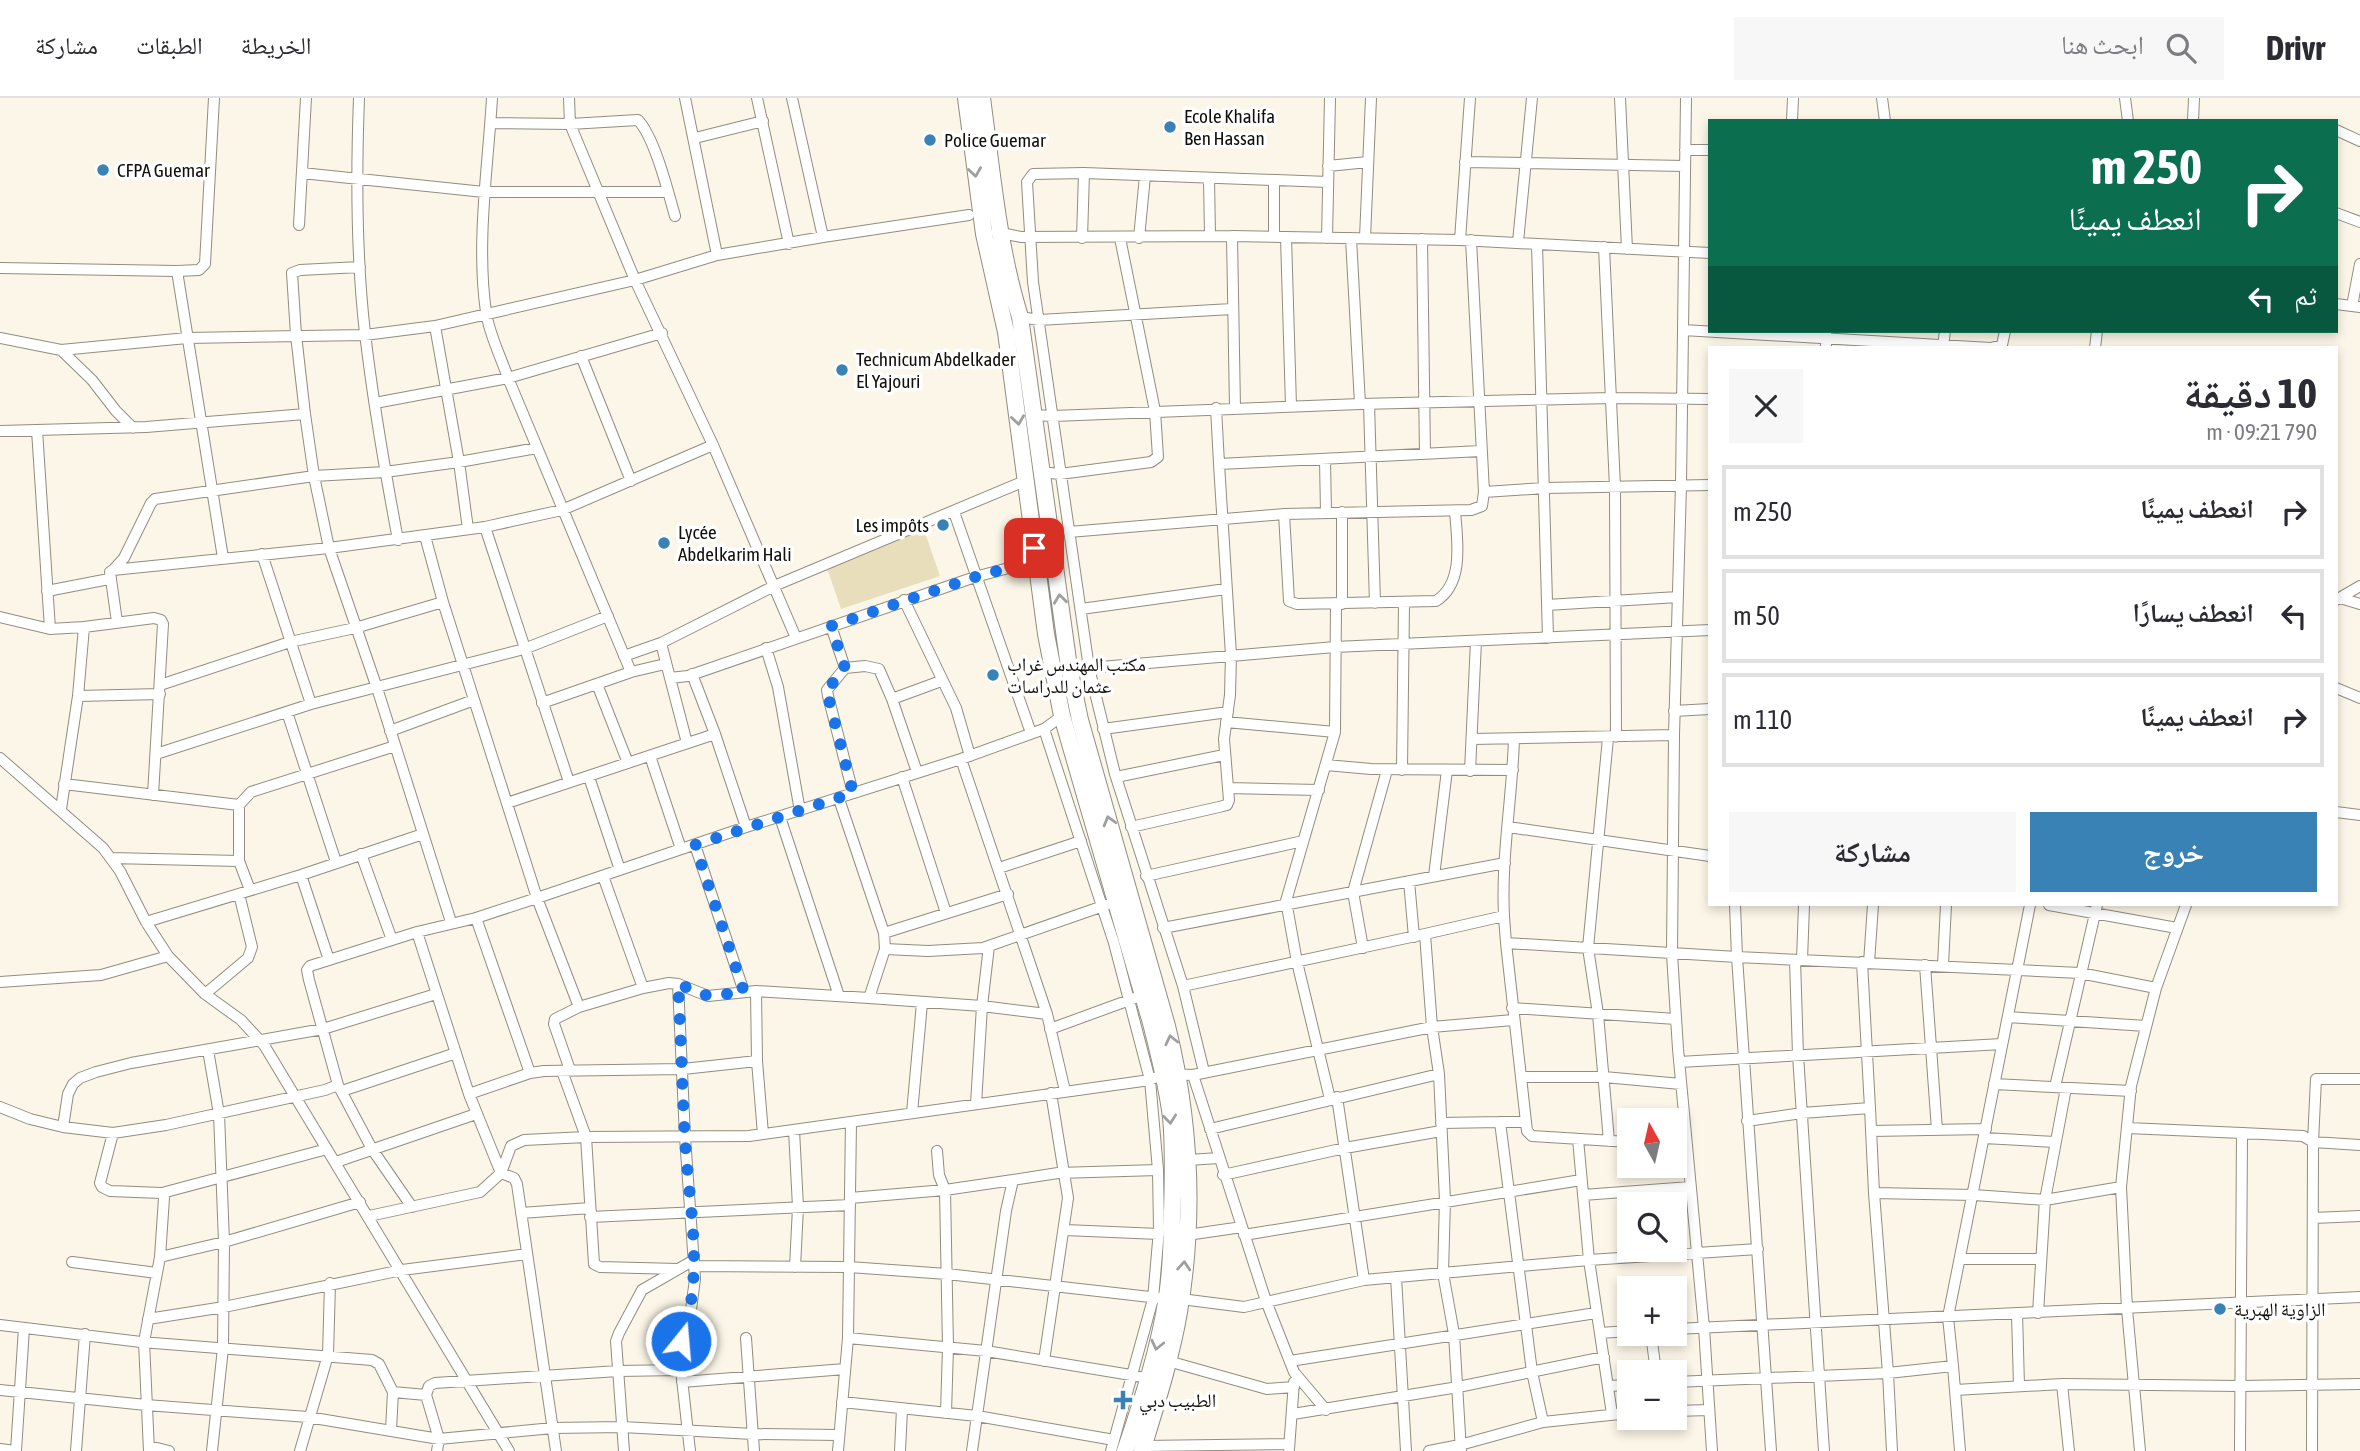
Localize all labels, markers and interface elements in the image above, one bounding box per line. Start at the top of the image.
search box [1734,17,2224,80]
icon: search [2162,29,2200,67]
text: Drivr [2266,29,2325,67]
text: ابحث هنا [2061,30,2144,60]
text: مشاركة [35,32,98,59]
text: الطبقات [136,32,203,59]
text: الخريطة [241,32,311,59]
place label: Ecole Khalifa Ben Hassan [1184,105,1275,149]
marker: Ecole Khalifa Ben Hassan [1162,119,1178,135]
place label: Police Guemar [944,129,1046,151]
marker: Police Guemar [922,132,938,148]
text: 250 m [2091,138,2202,194]
icon: right [2226,147,2317,238]
place label: CFPA Guemar [117,159,210,181]
marker: CFPA Guemar [95,162,111,178]
one-way arrow [967,166,982,178]
text: انعطف يمينًا [2069,200,2202,237]
icon: left [2242,280,2280,318]
text: ثم [2294,281,2317,311]
place label: Technicum Abdelkader El Yajouri [856,348,1016,392]
marker: Technicum Abdelkader El Yajouri [834,362,850,378]
button: close [1729,369,1803,443]
text: 10 دقيقة [2184,369,2317,417]
one-way arrow [1011,414,1026,426]
text: 790 m · 09:21 [2206,419,2317,445]
icon: right [2275,493,2313,531]
text: انعطف يمينًا [2140,494,2254,524]
text: 250 m [1733,497,1792,527]
place label: Les impôts [856,514,929,536]
marker: Les impôts [935,517,951,533]
pin [1004,518,1064,578]
place label: Lycée Abdelkarim Hali [678,521,792,565]
icon: arrive [1015,529,1053,567]
marker: Lycée Abdelkarim Hali [656,535,672,551]
one-way arrow [1052,593,1067,605]
icon: left [2275,597,2313,635]
text: انعطف يسارًا [2133,598,2254,628]
text: 50 m [1733,601,1780,631]
place label: مكتب المهندس غراب عثمان للدراسات [1007,653,1146,698]
marker: مكتب المهندس غراب عثمان للدراسات [985,667,1001,683]
icon: right [2275,701,2313,739]
text: انعطف يمينًا [2140,702,2254,732]
text: 110 m [1733,705,1792,735]
button: مشاركة [1729,812,2016,892]
button: خروج [2030,812,2317,892]
one-way arrow [1102,815,1117,827]
one-way arrow [1165,1034,1179,1046]
north arrow [1617,1108,1687,1178]
map controls [1617,1108,1687,1430]
one-way arrow [1163,1113,1178,1125]
button: search [1617,1192,1687,1262]
one-way arrow [1176,1260,1191,1271]
button: + [1617,1276,1687,1346]
place label: الزاوية الهبرية [2234,1298,2325,1321]
marker: الزاوية الهبرية [2212,1301,2228,1317]
position arrow [644,1304,718,1378]
one-way arrow [1151,1339,1165,1351]
button: − [1617,1360,1687,1430]
place label: الطبيب دبي [1139,1389,1216,1416]
marker: الطبيب دبي [1113,1390,1133,1410]

